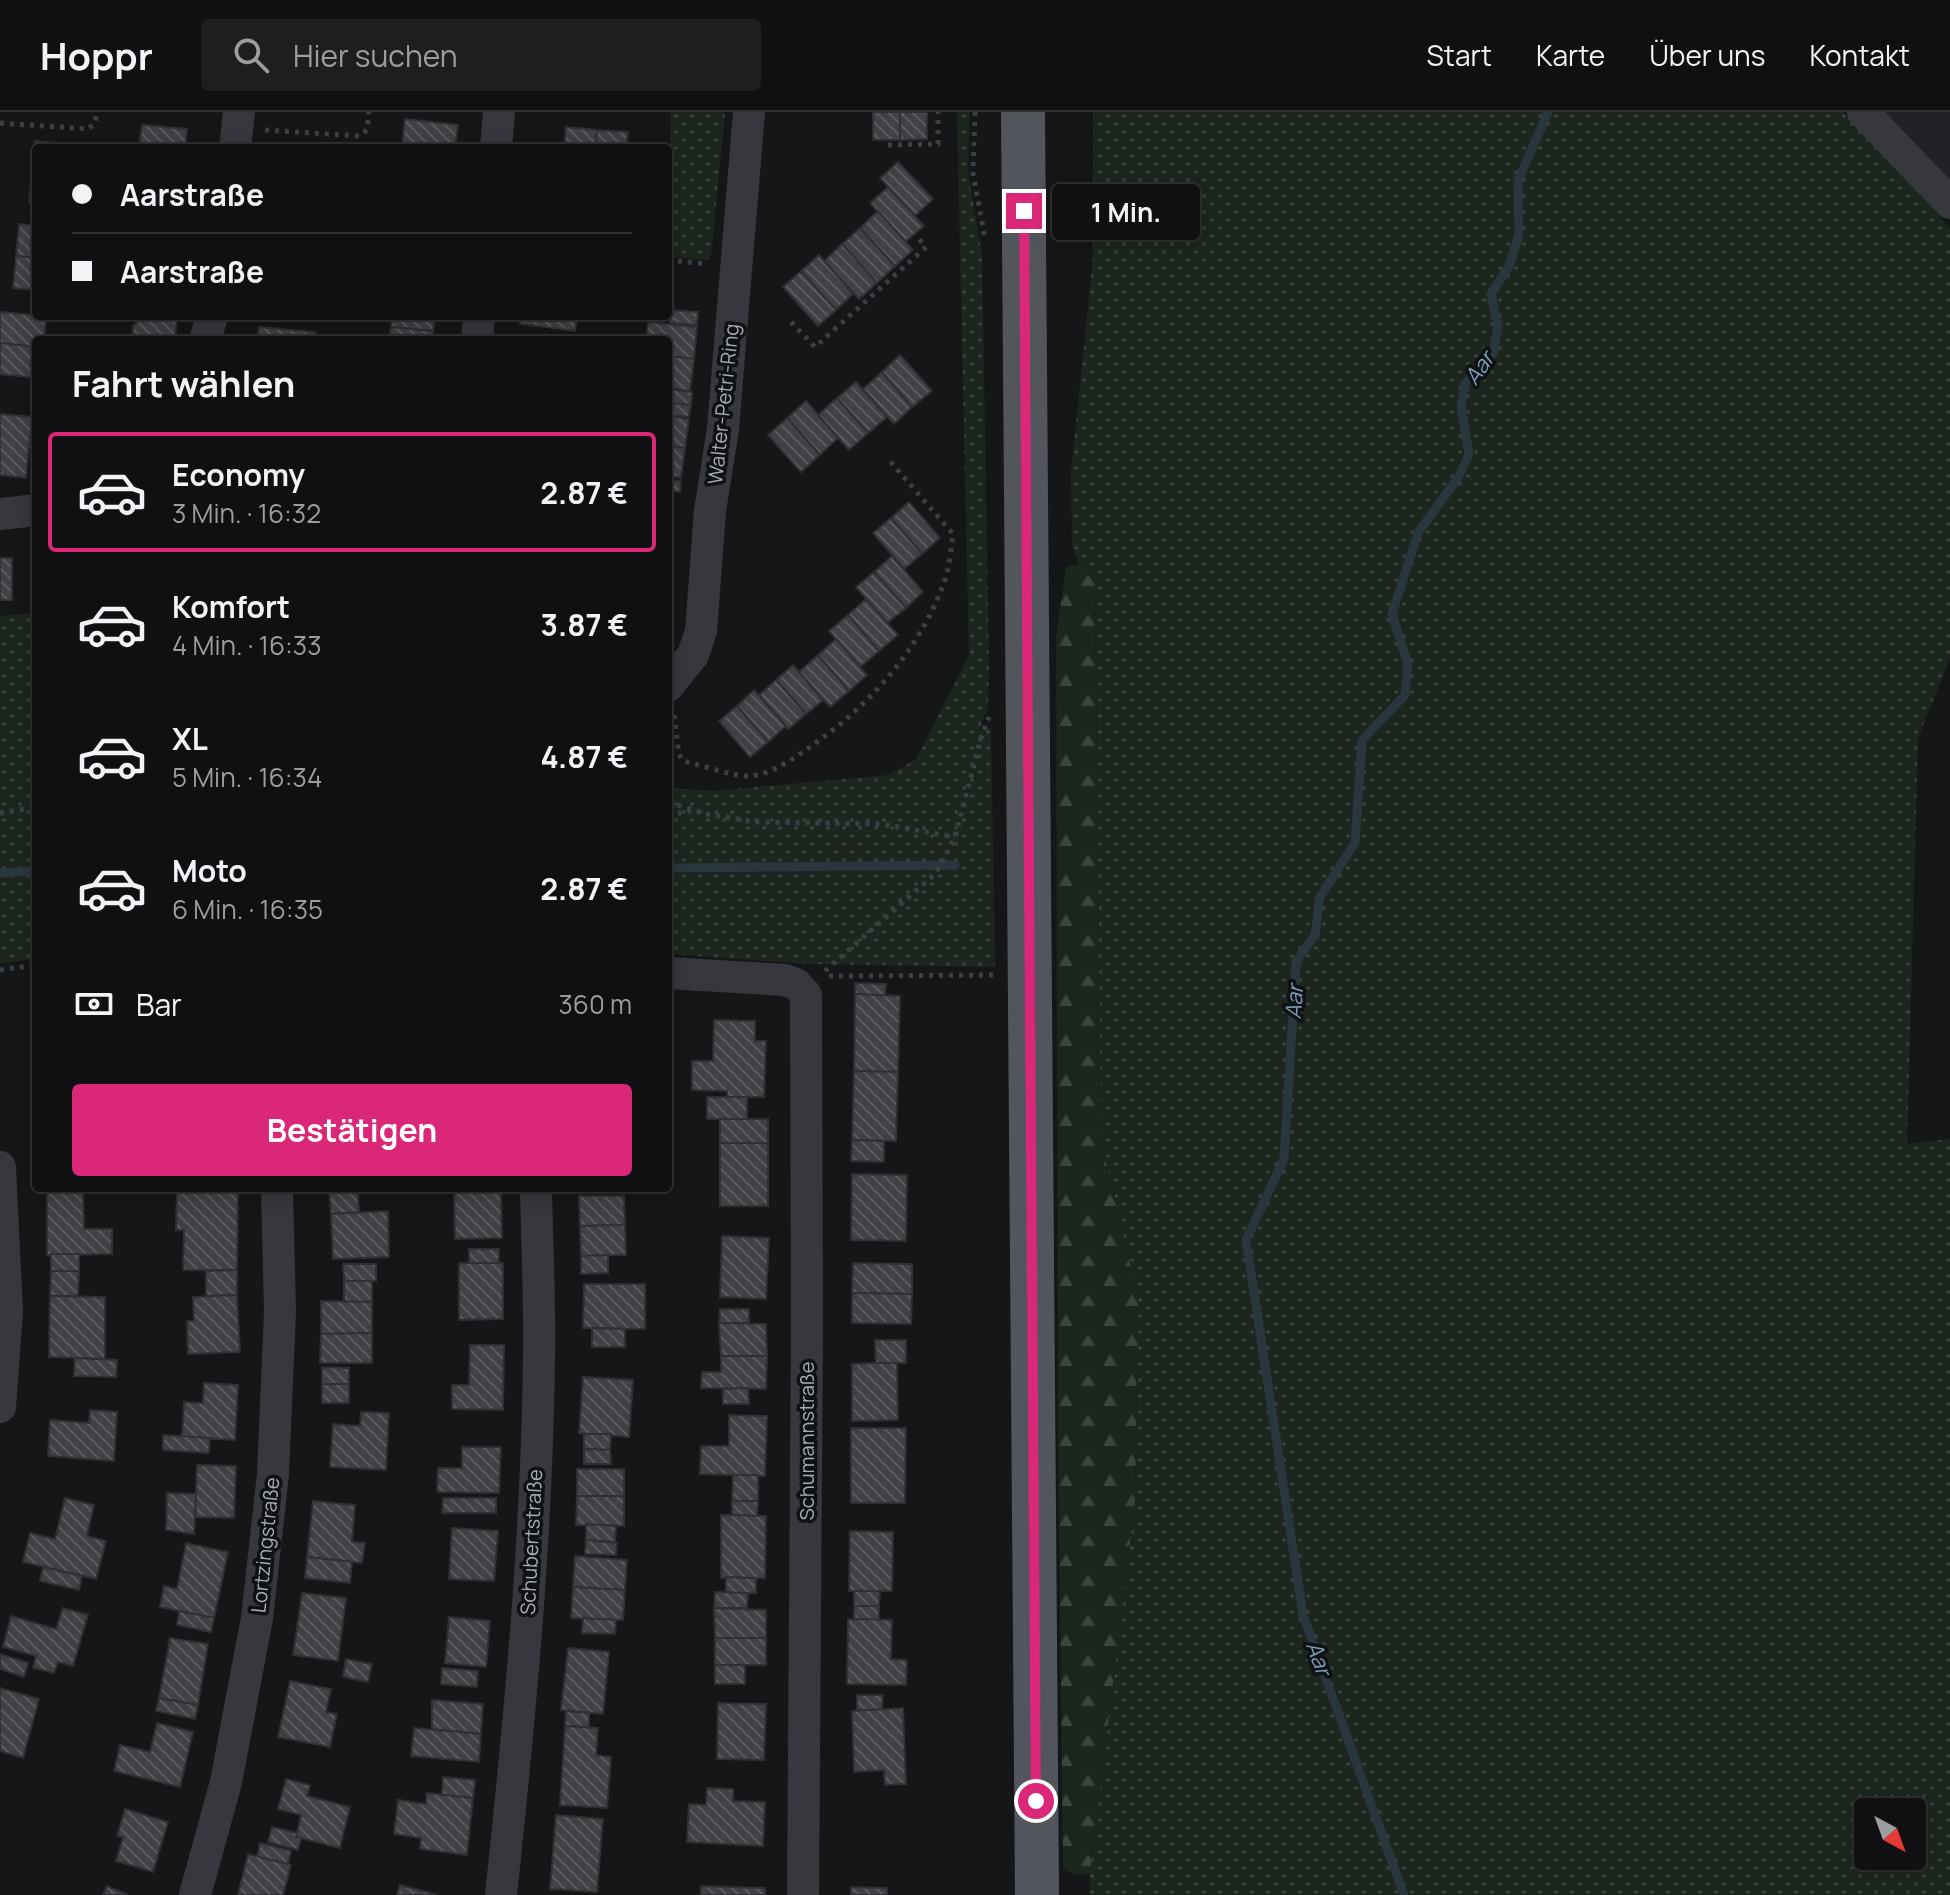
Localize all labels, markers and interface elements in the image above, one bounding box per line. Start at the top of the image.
search box [201,19,761,91]
text: Hoppr [40,29,153,81]
icon: search [229,33,273,77]
text: Hier suchen [293,35,458,76]
text: Start [1427,36,1492,74]
text: Karte [1536,36,1605,74]
text: Über uns [1649,36,1765,74]
text: Kontakt [1809,36,1910,74]
text: Aarstraße [120,174,264,215]
callout: 1 Min. [1052,183,1200,239]
route end [1006,193,1042,229]
text: 1 Min. [1091,194,1161,230]
text: Aarstraße [120,251,264,292]
street label: Walter-Petri-Ring [701,322,745,486]
water label: Aar [1457,343,1503,391]
text: Fahrt wählen [72,359,295,408]
text: Economy [172,454,305,495]
icon: car [76,456,148,528]
text: 2.87 € [540,472,628,513]
text: 3 Min. · 16:32 [172,495,321,531]
text: Komfort [172,586,290,627]
icon: car [76,588,148,660]
text: 3.87 € [541,604,628,645]
text: 4 Min. · 16:33 [172,627,322,663]
text: XL [172,718,208,759]
icon: car [76,720,148,792]
text: 4.87 € [540,736,628,777]
text: 5 Min. · 16:34 [172,759,322,795]
text: Moto [172,850,247,891]
icon: car [76,852,148,924]
text: 2.87 € [540,868,628,909]
text: 6 Min. · 16:35 [172,891,323,927]
water label: Aar [1278,981,1310,1020]
icon: cash [72,982,116,1026]
text: Bar [136,984,182,1025]
text: 360 m [558,986,632,1022]
button: Bestätigen [72,1084,632,1176]
street label: Schumannstraße [793,1361,820,1521]
street label: Schubertstraße [514,1468,548,1616]
street label: Lortzingstraße [244,1476,286,1614]
water label: Aar [1299,1637,1340,1682]
route start [1018,1783,1054,1819]
north arrow [1854,1798,1926,1870]
map controls [1854,1798,1926,1870]

